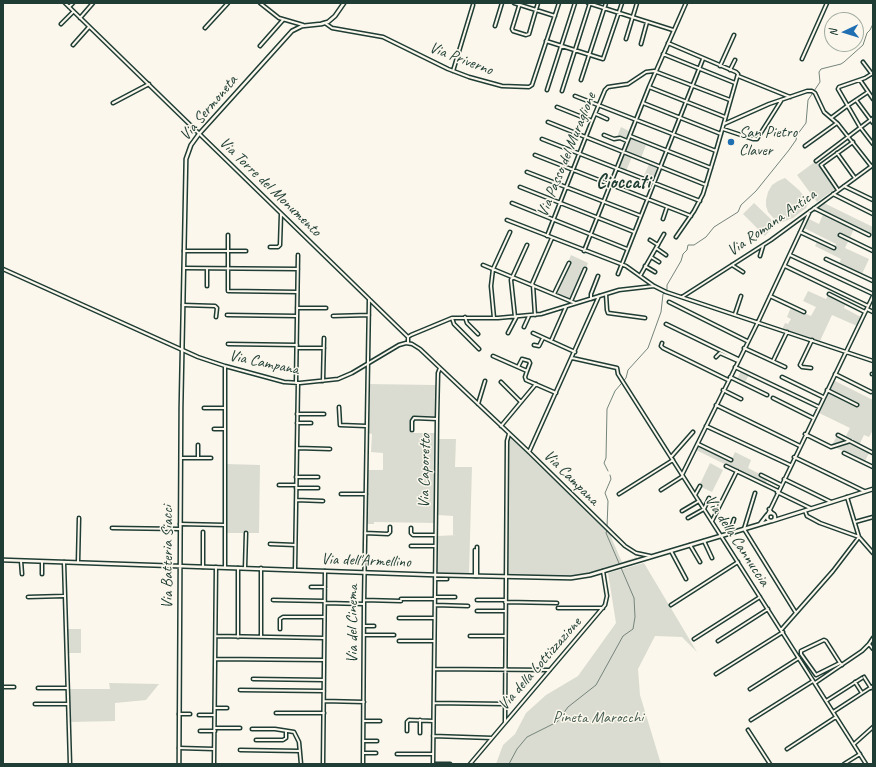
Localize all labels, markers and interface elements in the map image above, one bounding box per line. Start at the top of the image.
north arrow [824,12,864,52]
text: N [826,29,840,37]
street label: Via Priverno [427,38,495,80]
street label: Via Sermoneta [176,71,242,145]
street label: Via Passo del Muraglione [533,90,601,220]
place label: San Pietro Claver [739,123,797,161]
street label: Via Torre del Monumento [215,133,325,241]
marker: San Pietro Claver [726,137,736,147]
district label: Cioccati [596,171,650,195]
street label: Via Romana Antica [724,185,820,261]
street label: Via Campana [227,346,301,380]
street label: Via Caporetto [415,434,435,508]
street label: Via Campana [539,446,603,510]
street label: Via della Cannuccia [700,492,774,590]
street label: Via Batteria Siacci [158,505,178,609]
street label: Via dell'Armellino [321,550,411,572]
street label: Via del Cinema [343,585,363,663]
street label: Via della Lottizzazione [494,614,586,714]
park label: Pineta Marocchi [553,708,643,728]

